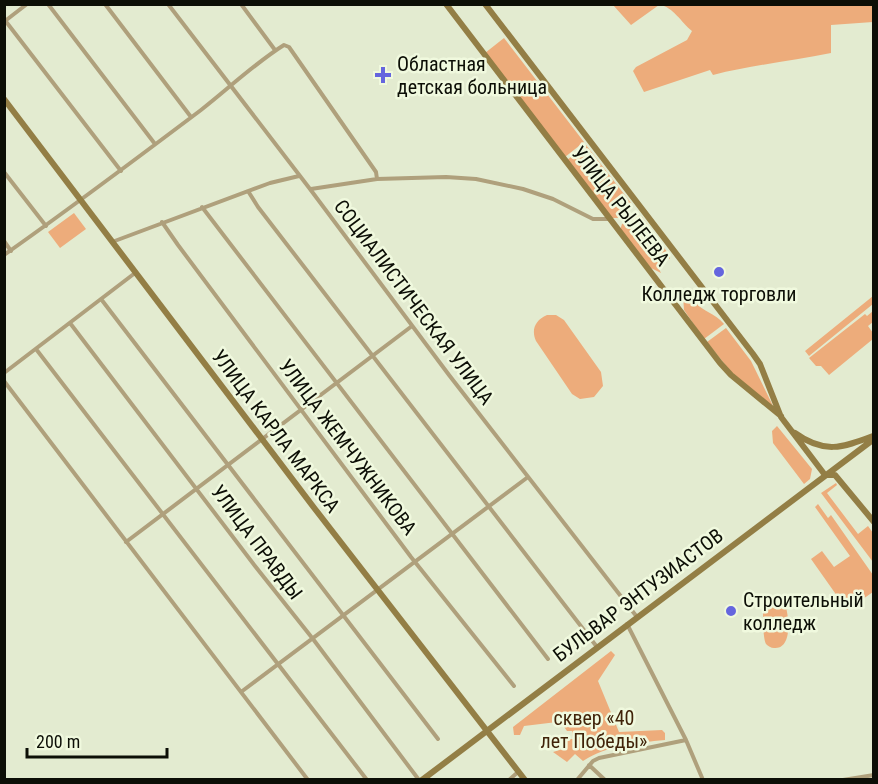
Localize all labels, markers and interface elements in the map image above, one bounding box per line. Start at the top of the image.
place label: Областная детская больница [397,52,547,99]
marker: Областная детская больница [374,66,392,84]
street label: УЛИЦА РЫЛЕЕВА [567,141,675,271]
street label: СОЦИАЛИСТИЧЕСКАЯ УЛИЦА [329,195,499,410]
marker: Колледж торговли [712,265,726,279]
place label: Колледж торговли [642,282,796,306]
street label: УЛИЦА КАРЛА МАРКСА [207,345,345,518]
street label: УЛИЦА ЖЕМЧУЖНИКОВА [274,354,422,540]
street label: УЛИЦА ПРАВДЫ [206,480,308,604]
street label: БУЛЬВАР ЭНТУЗИАСТОВ [548,523,728,667]
place label: Строительный колледж [743,588,864,635]
marker: Строительный колледж [724,604,738,618]
park label: cквер «40 лет Победы» [541,706,647,753]
scale bar [27,721,166,759]
text: 200 m [36,731,80,752]

